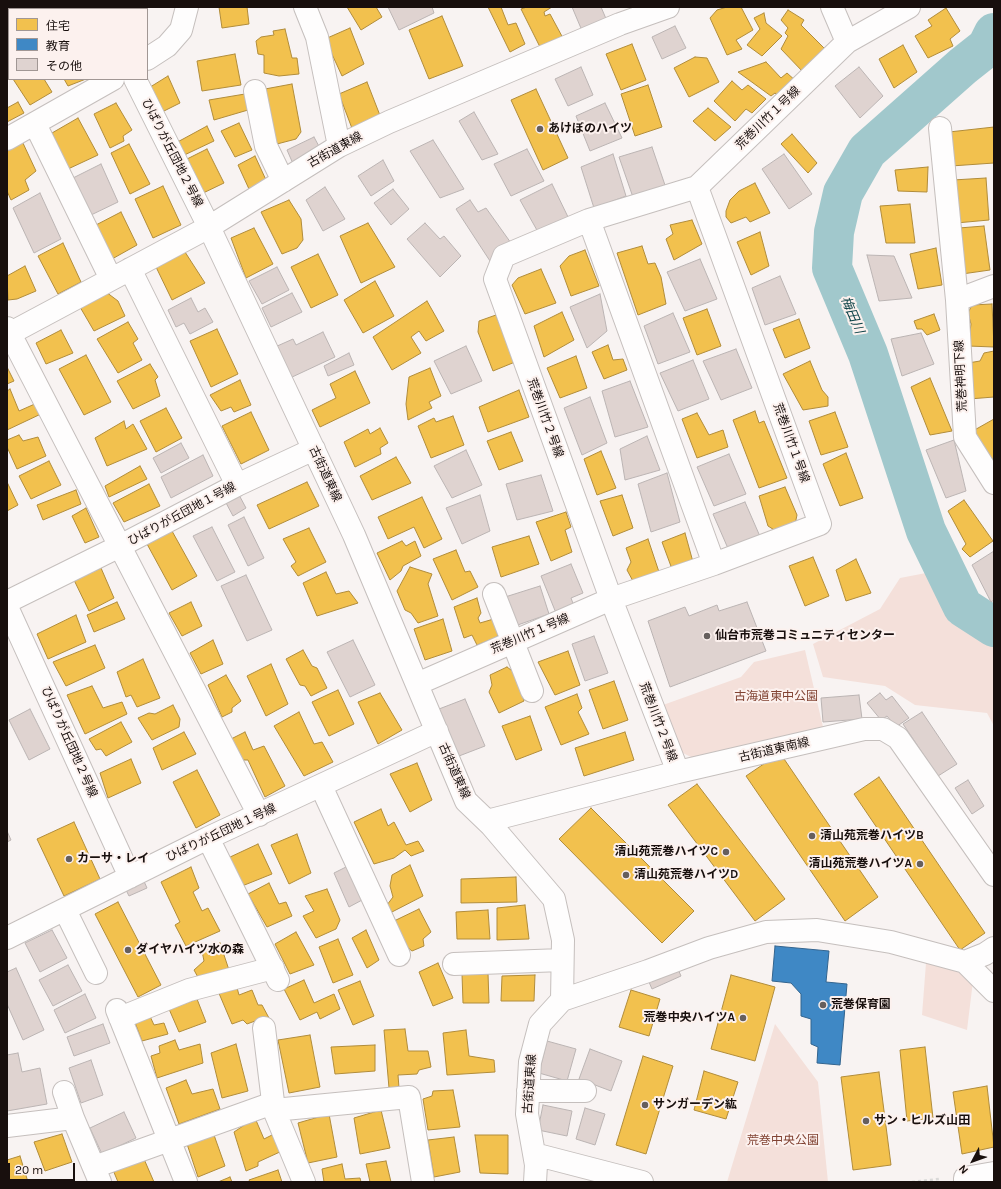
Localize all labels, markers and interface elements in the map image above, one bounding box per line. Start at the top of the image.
legend [8,8,148,80]
text: 住宅 [46,19,70,33]
text: 教育 [46,39,70,53]
text: その他 [46,59,82,73]
street label: 荒巻川竹１号線 [733,84,803,152]
street label: ひばりが丘団地２号線 [138,96,206,210]
place label: あけぼのハイツ [548,122,632,136]
marker: あけぼのハイツ [535,124,545,134]
street label: 古街道東線 [305,129,365,171]
water label: 梅田川 [837,294,867,336]
street label: 荒巻神明下線 [952,340,970,412]
street label: 荒巻川竹２号線 [524,376,566,460]
street label: 荒巻川竹１号線 [770,401,812,485]
street label: 古街道東線 [306,444,344,504]
street label: ひばりが丘団地１号線 [126,479,238,549]
street label: 荒巻川竹１号線 [489,611,571,657]
place label: 仙台市荒巻コミュニティセンター [715,629,895,643]
marker: 仙台市荒巻コミュニティセンター [702,631,712,641]
street label: 荒巻川竹２号線 [636,680,680,764]
street label: ひばりが丘団地２号線 [38,684,100,800]
park label: 古海道東中公園 [734,690,818,704]
street label: 古街道東南線 [737,735,811,765]
street label: 古街道東線 [435,741,473,801]
street label: ひばりが丘団地１号線 [164,801,278,865]
place label: 清山苑荒巻ハイツB [820,829,924,843]
marker: 清山苑荒巻ハイツB [807,831,817,841]
place label: 清山苑荒巻ハイツC [614,845,718,859]
marker: 清山苑荒巻ハイツC [721,847,731,857]
place label: カーサ・レイ [77,852,149,866]
marker: カーサ・レイ [64,854,74,864]
place label: 清山苑荒巻ハイツA [808,857,912,871]
marker: 清山苑荒巻ハイツA [915,859,925,869]
place label: 清山苑荒巻ハイツD [634,868,738,882]
marker: 清山苑荒巻ハイツD [621,870,631,880]
place label: ダイヤハイツ水の森 [136,943,244,957]
marker: ダイヤハイツ水の森 [123,945,133,955]
place label: 荒巻保育園 [831,998,891,1012]
marker: 荒巻保育園 [818,1000,828,1010]
place label: 荒巻中央ハイツA [643,1011,735,1025]
marker: 荒巻中央ハイツA [738,1013,748,1023]
street label: 古街道東線 [521,1054,539,1114]
place label: サンガーデン紘 [653,1098,737,1112]
marker: サンガーデン紘 [640,1100,650,1110]
place label: サン・ヒルズ山田 [874,1114,970,1128]
marker: サン・ヒルズ山田 [861,1116,871,1126]
park label: 荒巻中央公園 [747,1134,819,1148]
north arrow [953,1141,993,1181]
scale bar [10,1155,77,1181]
text: N [956,1162,971,1176]
text: 20 m [15,1163,43,1177]

